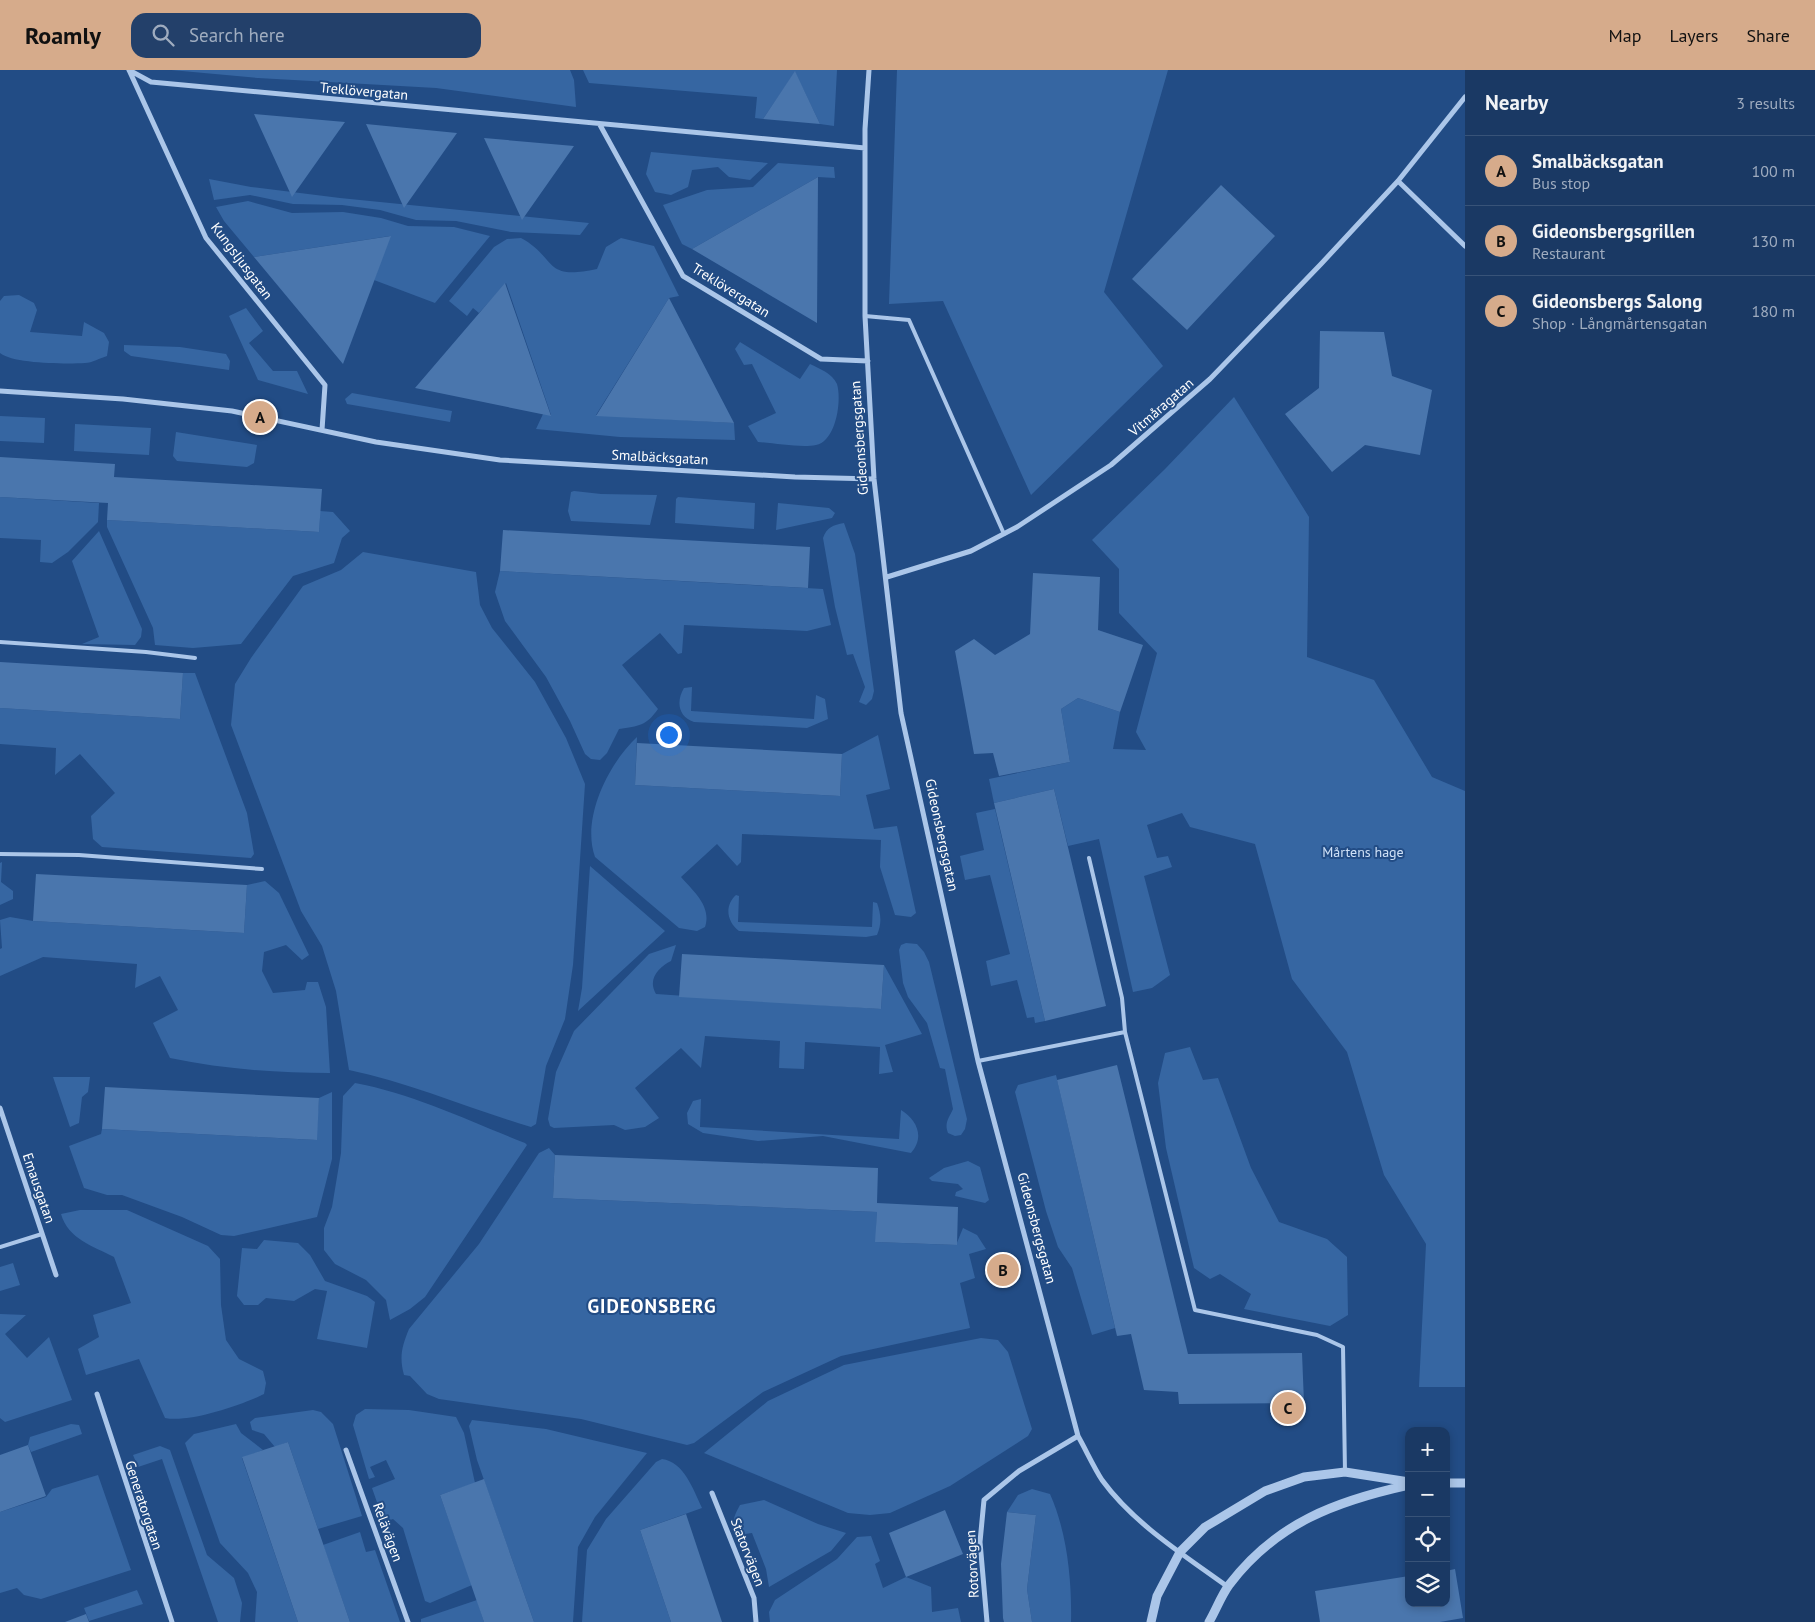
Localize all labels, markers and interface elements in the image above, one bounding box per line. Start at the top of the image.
search box [131,13,481,58]
text: Roamly [25,20,101,51]
icon: search [149,21,177,49]
text: Search here [189,23,285,47]
text: Map [1609,24,1641,47]
text: Layers [1669,24,1718,47]
text: Share [1746,24,1790,47]
street label: Treklövergatan [319,78,409,104]
text: Nearby [1485,89,1548,116]
text: 3 results [1736,93,1795,113]
text: Smalbäcksgatan [1532,149,1664,173]
text: A [1496,161,1506,181]
text: 100 m [1752,161,1795,181]
text: Bus stop [1532,173,1590,193]
street label: Kungsljusgatan [207,219,277,303]
text: Gideonsbergsgrillen [1532,219,1695,243]
text: B [1496,231,1506,251]
text: 130 m [1752,231,1795,251]
text: Restaurant [1532,243,1605,263]
street label: Treklövergatan [689,259,773,321]
text: Gideonsbergs Salong [1532,289,1702,313]
text: C [1497,301,1505,321]
text: 180 m [1752,301,1795,321]
text: Shop · Långmårtensgatan [1532,313,1707,333]
street label: Vitmåragatan [1124,374,1197,441]
street label: Gideonsbergsgatan [846,380,872,496]
pin: A [244,398,276,436]
street label: Smalbäcksgatan [611,445,709,469]
your location [656,722,682,748]
street label: Gideonsbergsgatan [921,777,963,893]
park label: Mårtens hage [1322,843,1404,861]
street label: Emausgatan [19,1151,59,1225]
street label: Gideonsbergsgatan [1013,1170,1061,1286]
pin: B [987,1251,1019,1289]
district label: GIDEONSBERG [587,1294,717,1318]
pin: C [1272,1389,1304,1427]
map controls [1405,1427,1450,1607]
button: + [1405,1427,1450,1472]
street label: Generatorgatan [121,1458,167,1552]
button: − [1405,1472,1450,1517]
street label: Relävägen [369,1500,407,1564]
street label: Statorvägen [727,1515,769,1589]
button: locate [1405,1517,1450,1562]
street label: Rotorvägen [961,1530,983,1598]
button: layers [1405,1562,1450,1607]

